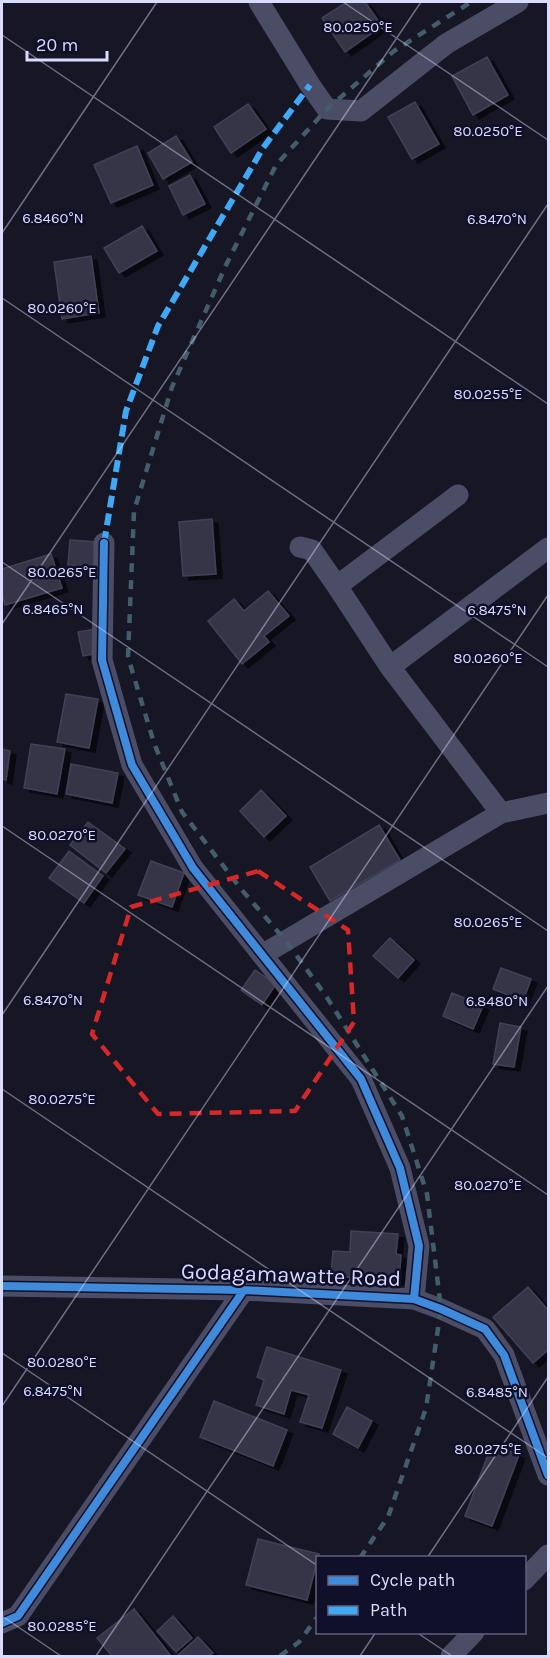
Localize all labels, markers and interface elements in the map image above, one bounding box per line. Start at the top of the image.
text: 80.0250°E [323,18,393,36]
scale bar [27,24,106,62]
text: 20 m [36,34,78,56]
text: 80.0250°E [453,122,523,140]
text: 6.8460°N [22,209,84,227]
text: 6.8470°N [467,210,527,228]
text: 80.0260°E [27,299,97,317]
text: 80.0255°E [454,385,522,403]
text: 80.0265°E [28,563,97,581]
text: 6.8465°N [22,600,84,618]
text: 6.8475°N [467,601,527,619]
text: 80.0260°E [453,649,523,667]
text: 80.0270°E [28,826,96,844]
text: 80.0265°E [454,913,523,931]
text: 6.8470°N [23,991,83,1009]
text: 6.8480°N [466,992,528,1010]
text: 80.0275°E [28,1090,96,1108]
text: 80.0270°E [454,1176,522,1194]
street label: Godagamawatte Road [180,1258,402,1292]
text: 80.0280°E [27,1353,97,1371]
text: 6.8475°N [23,1382,83,1400]
text: 6.8485°N [466,1383,528,1401]
text: 80.0275°E [454,1440,522,1458]
legend [316,1556,526,1634]
text: Cycle path [370,1569,455,1591]
text: Path [370,1599,408,1621]
text: 80.0285°E [27,1617,97,1635]

